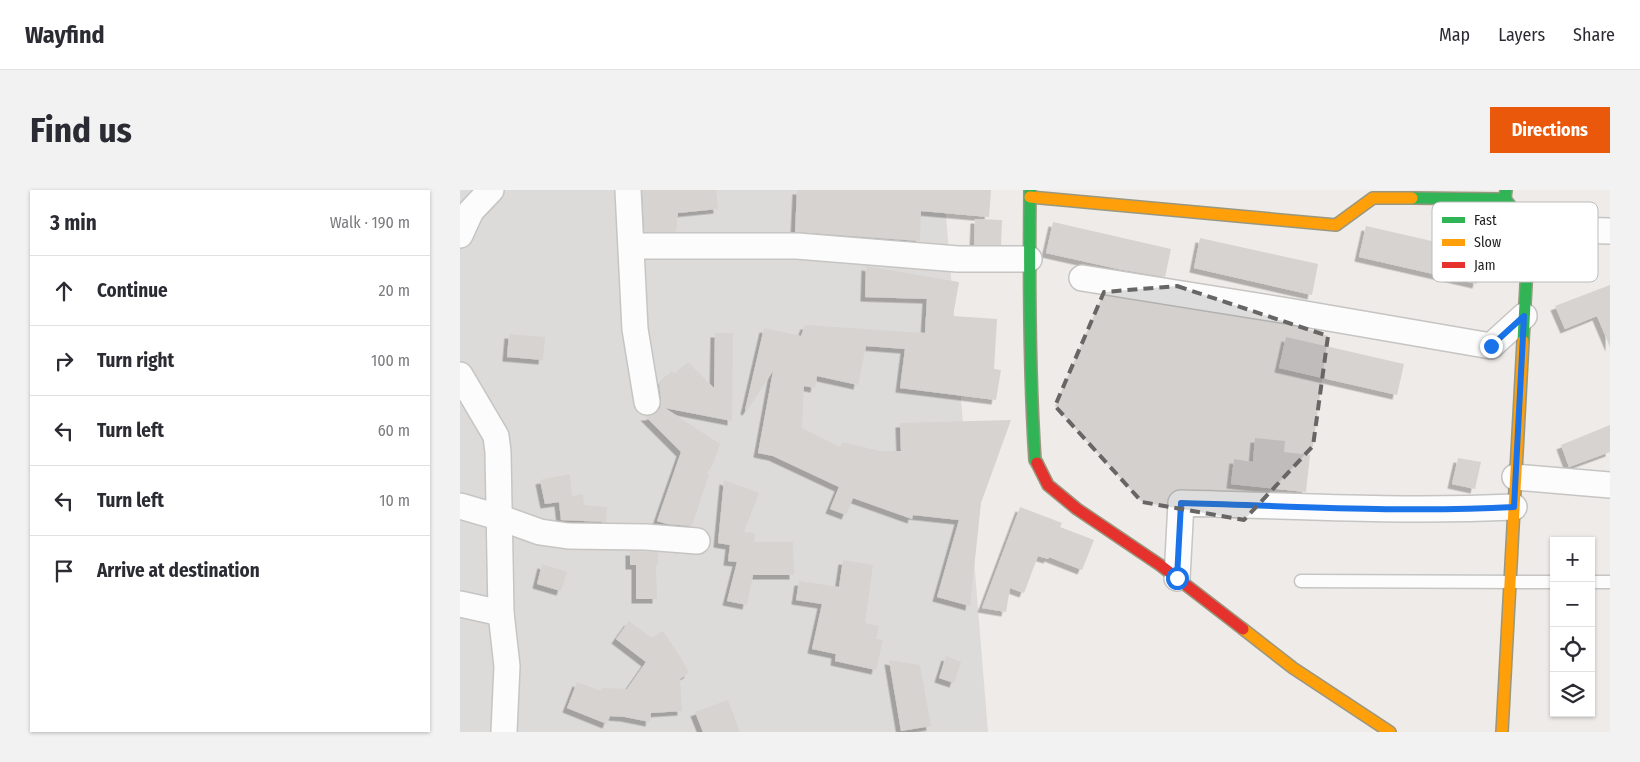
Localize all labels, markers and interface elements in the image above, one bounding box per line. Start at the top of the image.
text: Wayfind [25,21,105,49]
text: Map [1439,24,1470,46]
text: Layers [1498,24,1545,46]
text: Share [1573,24,1615,46]
button: Directions [1490,107,1610,153]
text: Find us [30,109,132,151]
legend [1432,202,1598,282]
text: 3 min [50,210,97,236]
text: Fast [1474,212,1497,229]
text: Walk · 190 m [330,213,410,232]
text: Slow [1474,234,1501,251]
text: Jam [1474,257,1495,274]
icon: ahead [50,277,78,305]
text: Continue [97,279,168,302]
text: 20 m [379,281,410,300]
route end [1480,335,1503,358]
icon: right [50,347,78,375]
text: Turn right [97,349,174,372]
text: 100 m [371,351,410,370]
icon: left [50,417,78,445]
text: Turn left [97,419,164,442]
text: 60 m [378,421,410,440]
icon: left [50,487,78,515]
text: Turn left [97,489,164,512]
text: 10 m [379,491,410,510]
map controls [1550,537,1595,717]
button: + [1550,537,1595,582]
icon: arrive [50,557,78,585]
text: Arrive at destination [97,559,260,582]
route start [1166,567,1189,590]
button: − [1550,582,1595,627]
button: locate [1550,627,1595,672]
button: layers [1550,672,1595,717]

